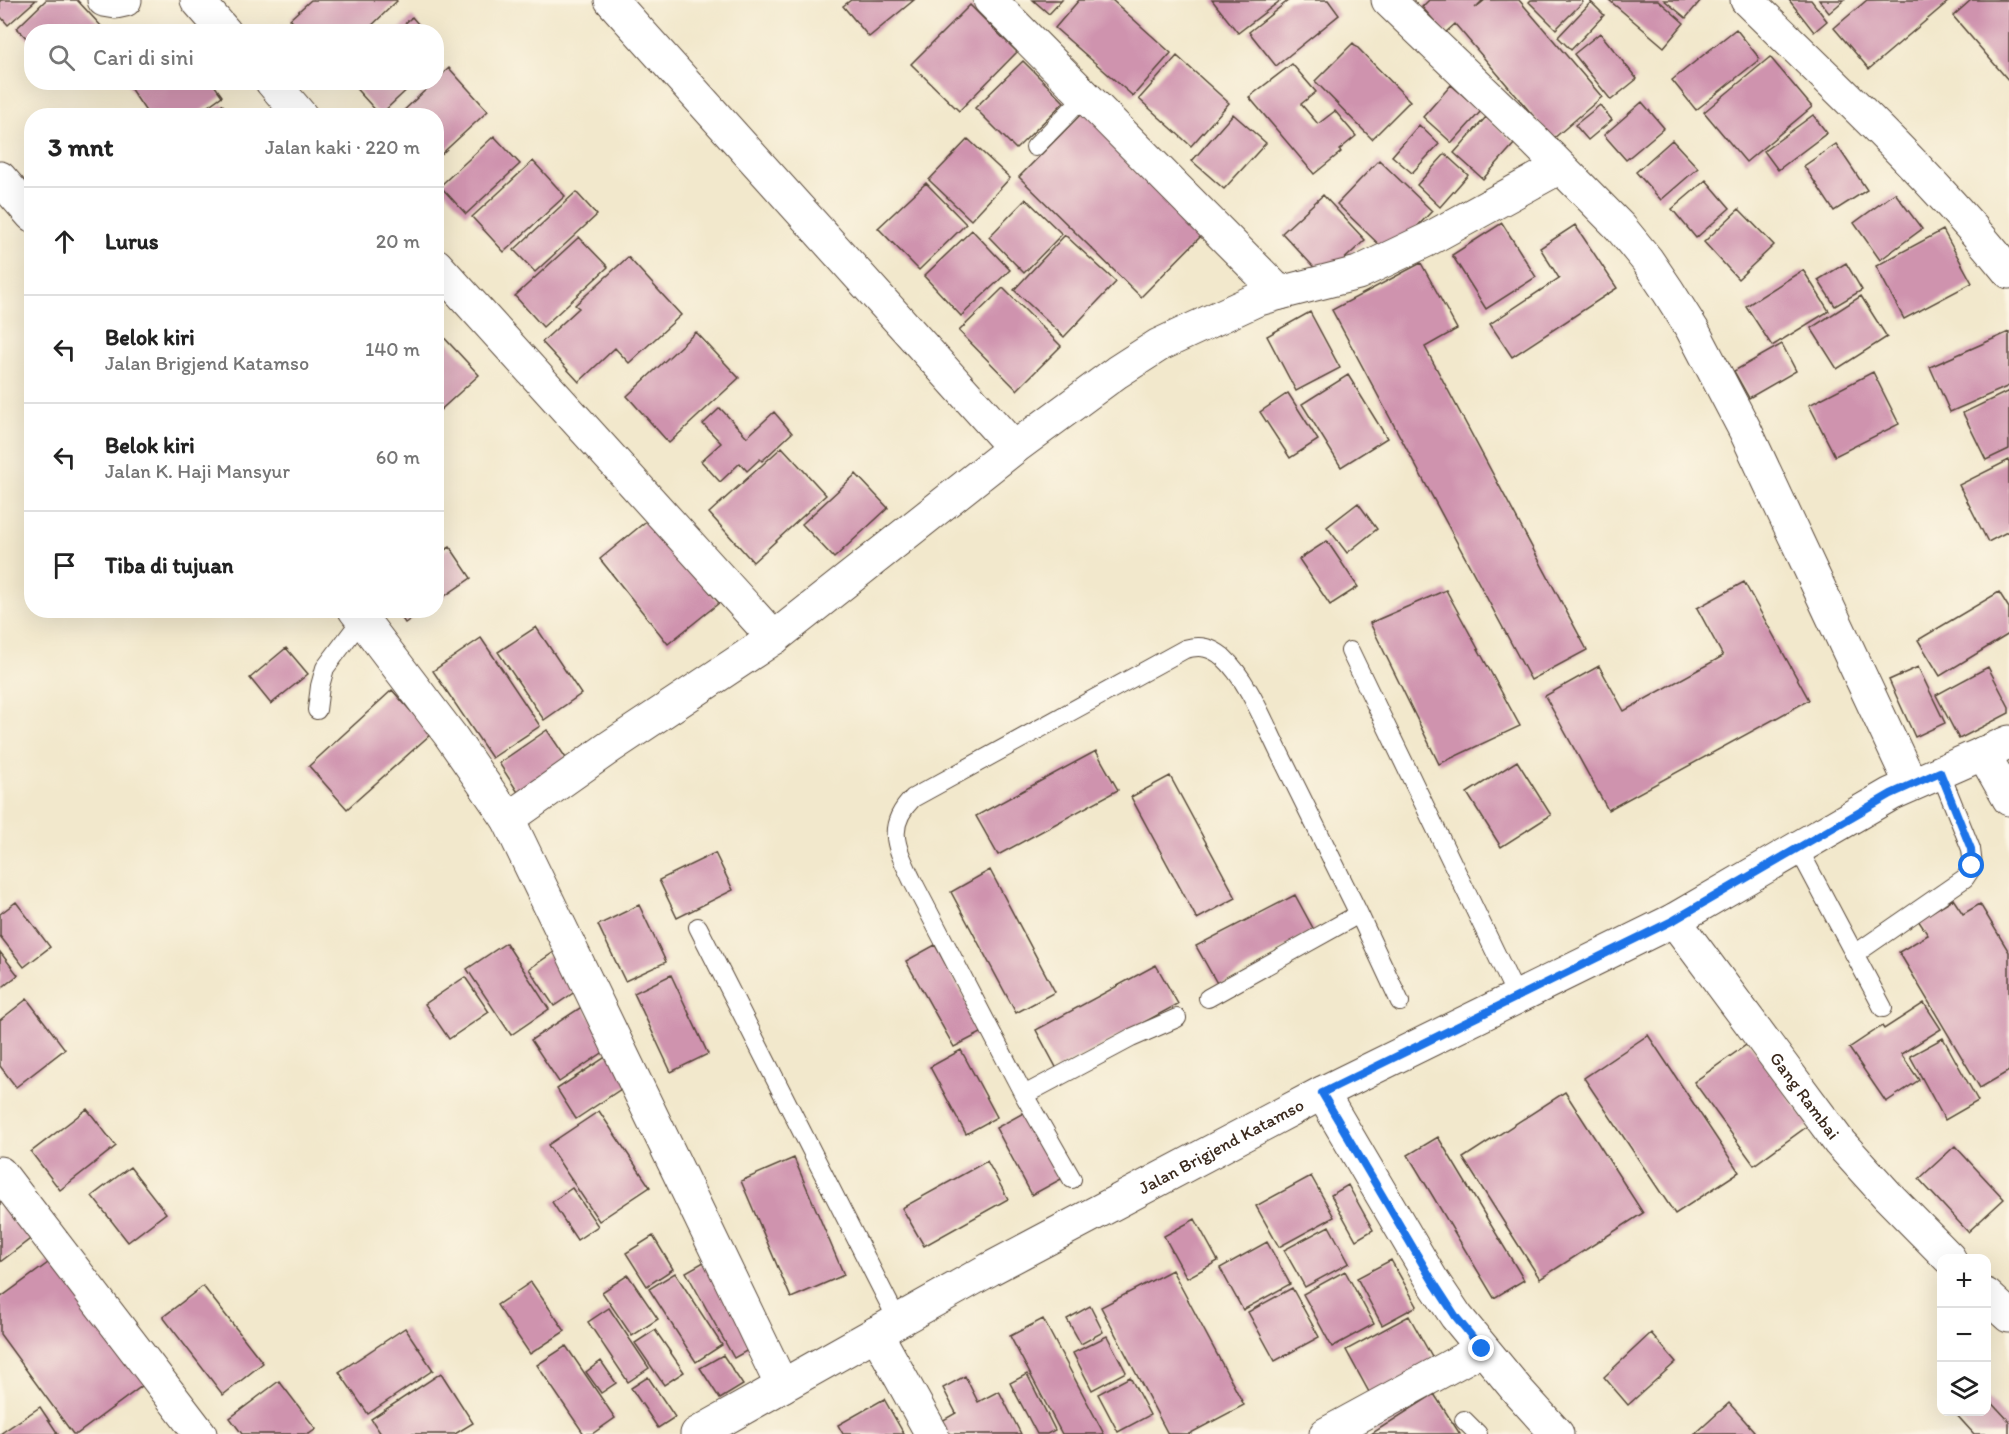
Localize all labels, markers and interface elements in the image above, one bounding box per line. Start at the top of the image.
search box [24,24,444,90]
icon: search [45,41,78,74]
text: Cari di sini [93,44,194,71]
text: 3 mnt [48,131,114,163]
text: Jalan kaki · 220 m [265,135,420,159]
icon: ahead [48,225,81,258]
text: Lurus [105,228,159,255]
text: 20 m [376,229,420,253]
text: Belok kiri [105,324,195,351]
icon: left [48,333,81,366]
text: 140 m [365,337,420,361]
text: Jalan Brigjend Katamso [105,351,309,375]
text: Belok kiri [105,432,195,459]
icon: left [48,441,81,474]
text: 60 m [376,445,420,469]
text: Jalan K. Haji Mansyur [105,459,290,483]
icon: arrive [48,549,81,582]
text: Tiba di tujuan [105,552,234,579]
route start [1958,852,1984,878]
street label: Gang Rambai [1765,1048,1844,1144]
street label: Jalan Brigjend Katamso [1135,1094,1308,1199]
map controls [1937,1254,1991,1416]
button: + [1937,1254,1991,1308]
button: − [1937,1308,1991,1362]
route end [1468,1335,1494,1361]
button: layers [1937,1362,1991,1416]

